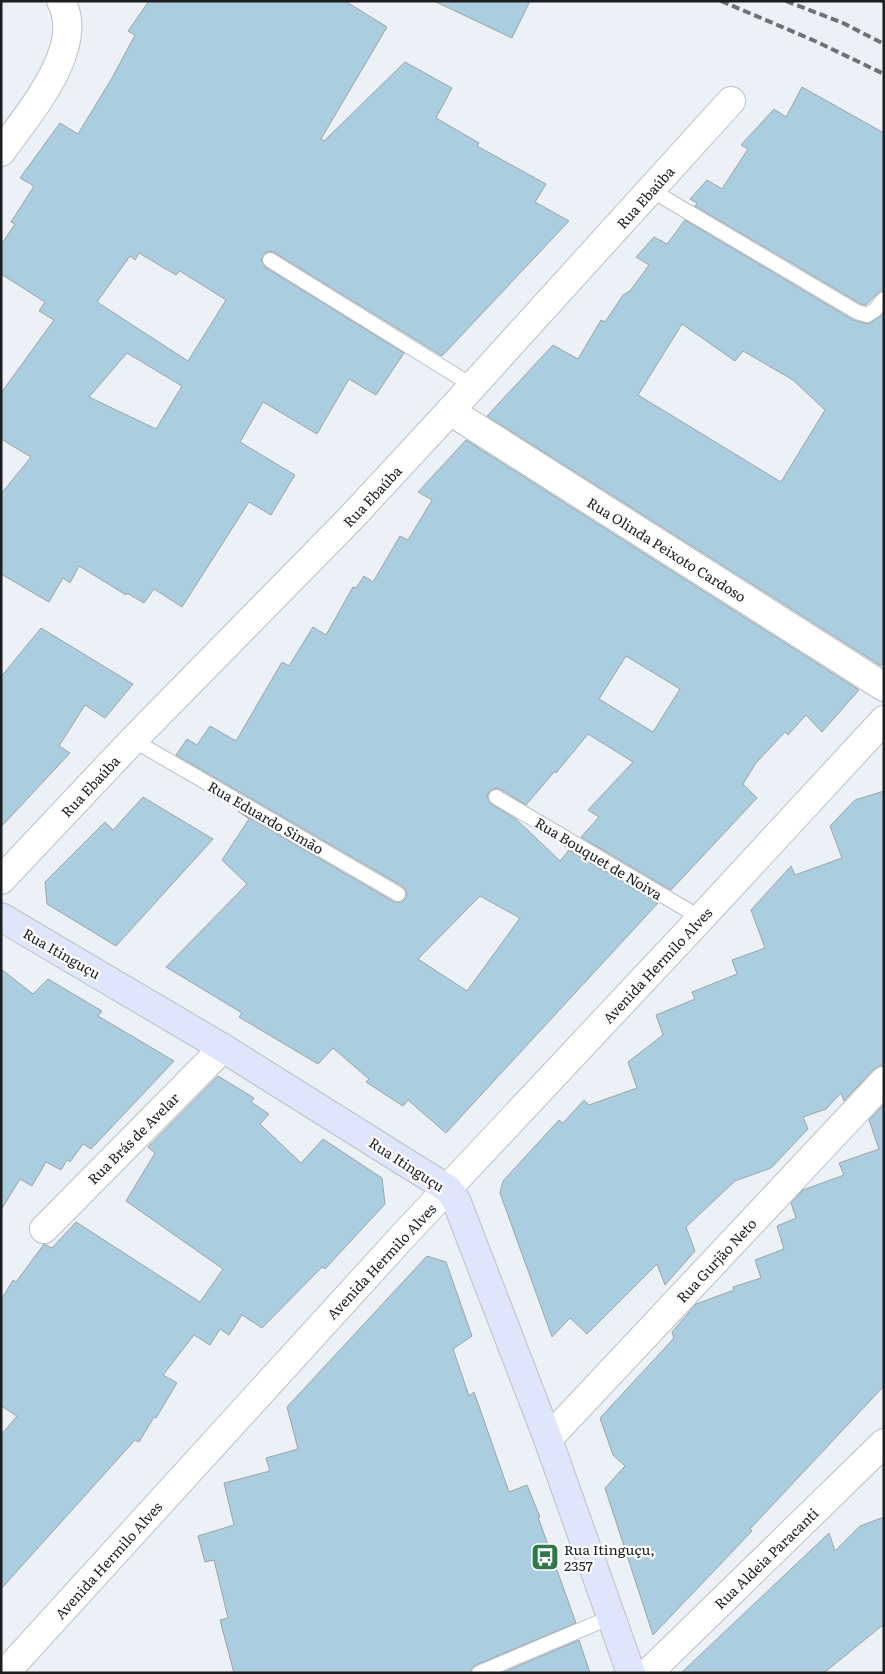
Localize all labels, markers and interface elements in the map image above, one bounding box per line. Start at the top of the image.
street label: Rua Ebaúba [612,161,679,233]
street label: Rua Ebaúba [338,460,406,531]
street label: Rua Olinda Peixoto Cardoso [584,492,750,606]
street label: Rua Ebaúba [56,750,124,821]
street label: Rua Eduardo Simão [204,776,328,858]
street label: Rua Bouquet de Noiva [532,812,667,904]
street label: Avenida Hermilo Alves [598,903,716,1027]
street label: Rua Itinguçu [20,923,104,983]
street label: Rua Brás de Avelar [83,1087,184,1188]
street label: Rua Itinguçu [365,1132,449,1196]
street label: Avenida Hermilo Alves [322,1199,440,1323]
street label: Rua Gurjão Neto [671,1213,761,1307]
street label: Avenida Hermilo Alves [50,1497,166,1623]
street label: Rua Aldeia Paracanti [710,1503,823,1613]
place label: Rua Itinguçu, 2357 [564,1539,655,1575]
bus stop icon: Rua Itinguçu, 2357 [530,1542,560,1572]

